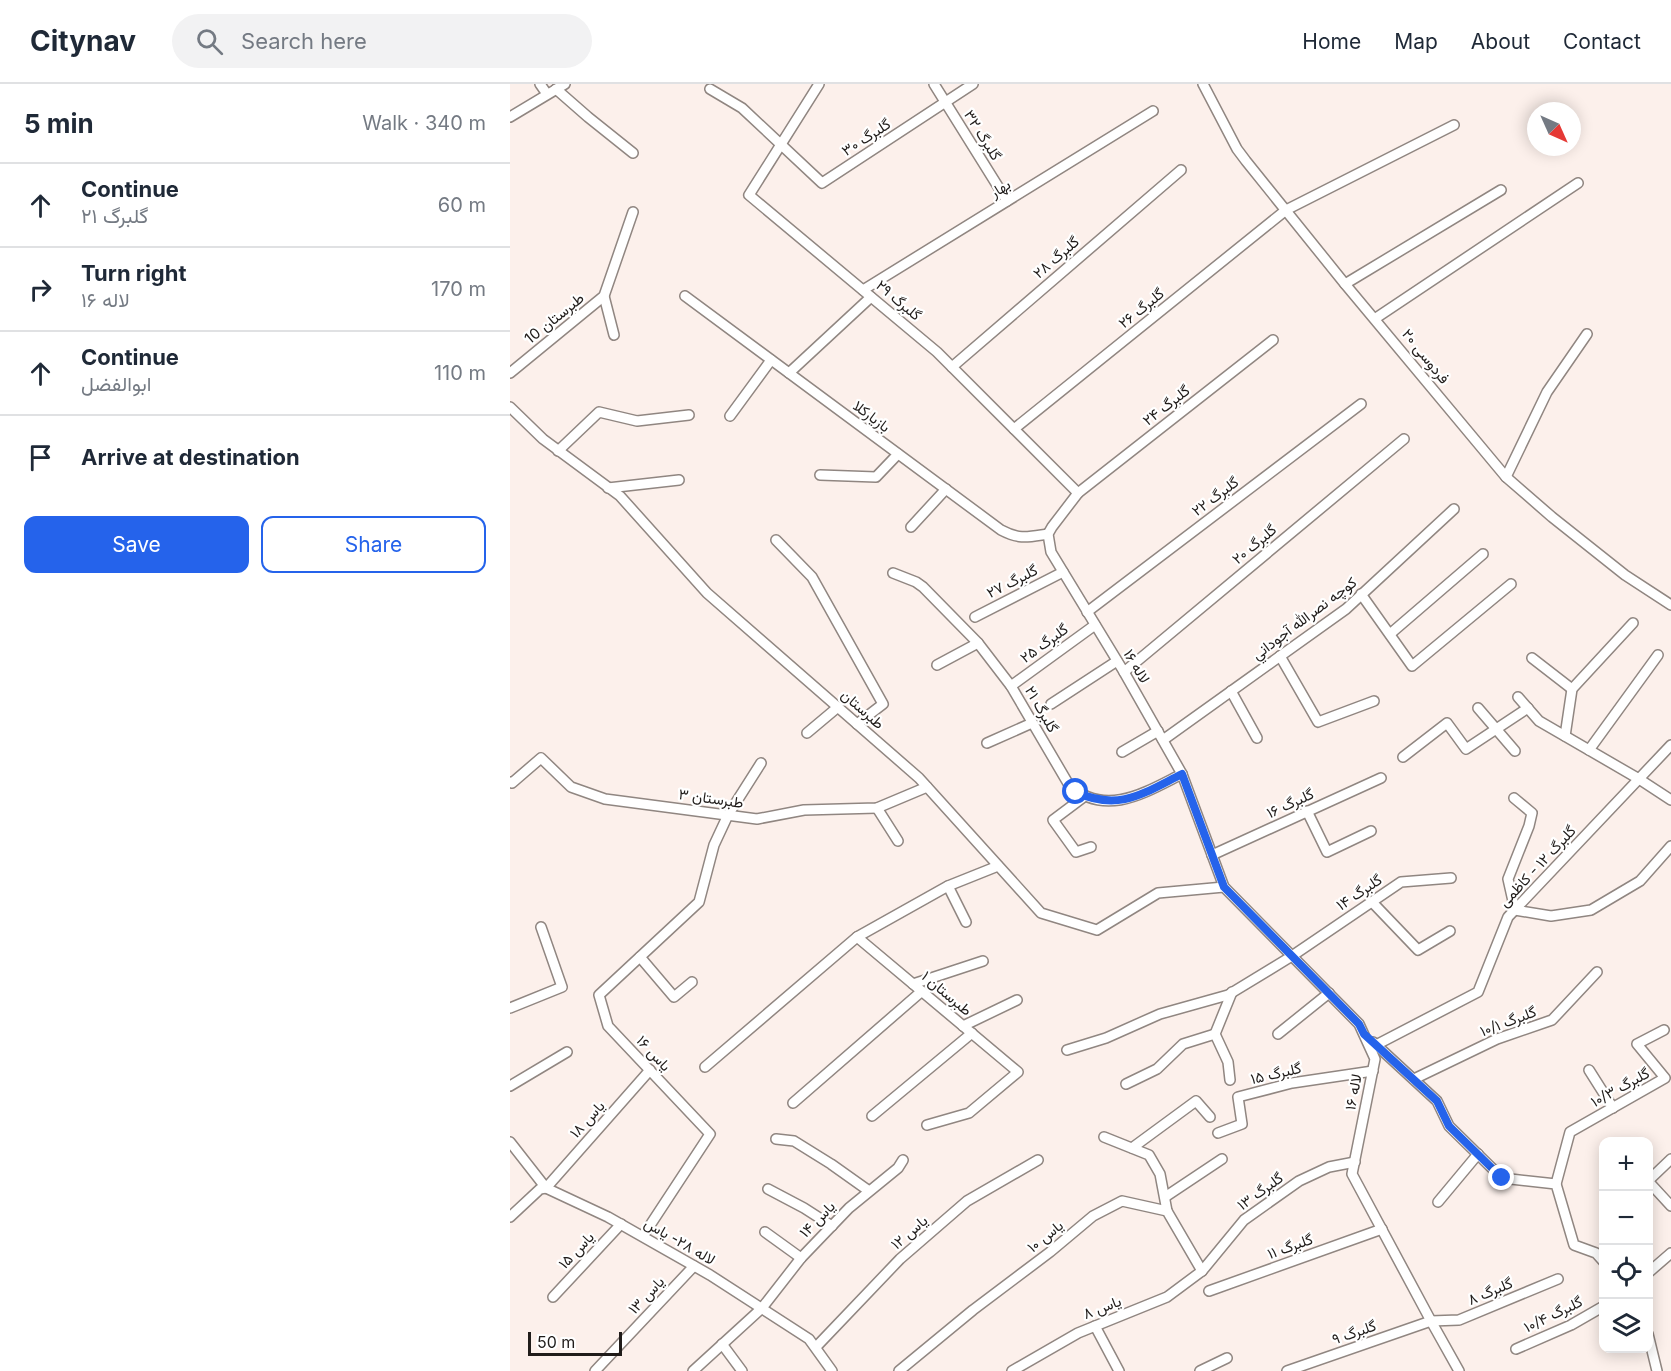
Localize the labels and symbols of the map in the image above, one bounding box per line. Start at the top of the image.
north arrow [1527,102,1581,156]
street label: گلبرگ ۳۲ [960,106,1006,164]
street label: گلبرگ ۳۰ [838,114,894,160]
street label: بهار [985,174,1014,202]
street label: گلبرگ ۲۸ [1029,232,1083,282]
street label: گلبرگ ۲۹ [872,276,926,325]
street label: گلبرگ ۲۶ [1114,284,1168,332]
street label: طبرستان 10 [520,288,588,348]
street label: فردوسی ۲۰ [1397,325,1454,388]
street label: گلبرگ ۲۴ [1139,380,1194,429]
street label: بازیارکلا [850,396,894,436]
street label: گلبرگ ۲۲ [1188,472,1243,520]
street label: گلبرگ ۲۰ [1228,520,1280,568]
street label: گلبرگ ۲۷ [983,560,1041,602]
street label: كوچه نصرالله آجوداني [1248,572,1363,667]
street label: گلبرگ ۲۵ [1016,619,1072,667]
street label: لاله ۱۶ [1119,645,1155,687]
street label: گلبرگ ۲۱ [1021,682,1063,736]
street label: طبرستان [837,685,889,733]
route start [1062,778,1088,804]
street label: طبرستان ۳ [677,784,745,812]
street label: گلبرگ ۱۶ [1263,784,1317,822]
street label: گلبرگ ۱۲ - کاظمی [1494,821,1581,911]
street label: گلبرگ ۱۴ [1332,870,1386,914]
street label: طبرستان ۱ [918,966,976,1020]
street label: گلبرگ ۱۰/۱ [1477,1001,1539,1040]
street label: یاس ۱۶ [632,1031,675,1076]
street label: گلبرگ ۱۵ [1249,1058,1304,1088]
street label: گلبرگ ۱۰/۳ [1587,1063,1653,1111]
street label: لاله ۱۶ [1340,1072,1366,1112]
street label: یاس ۱۸ [565,1096,609,1142]
route end [1488,1164,1514,1190]
street label: گلبرگ ۱۳ [1233,1168,1287,1214]
street label: یاس ۱۴ [795,1197,840,1242]
street label: یاس ۱۲ [887,1211,932,1254]
street label: لاله ۲۸- یاس [641,1213,719,1270]
street label: یاس ۱۰ [1023,1216,1068,1257]
street label: یاس ۱۵ [554,1228,599,1273]
street label: گلبرگ ۱۱ [1265,1229,1316,1263]
street label: یاس ۱۳ [624,1272,669,1319]
street label: گلبرگ ۸ [1465,1273,1516,1309]
street label: یاس ۸ [1080,1291,1124,1324]
street label: گلبرگ ۱۰/۴ [1521,1292,1586,1336]
street label: گلبرگ ۹ [1329,1315,1379,1348]
scale bar [528,1329,622,1356]

